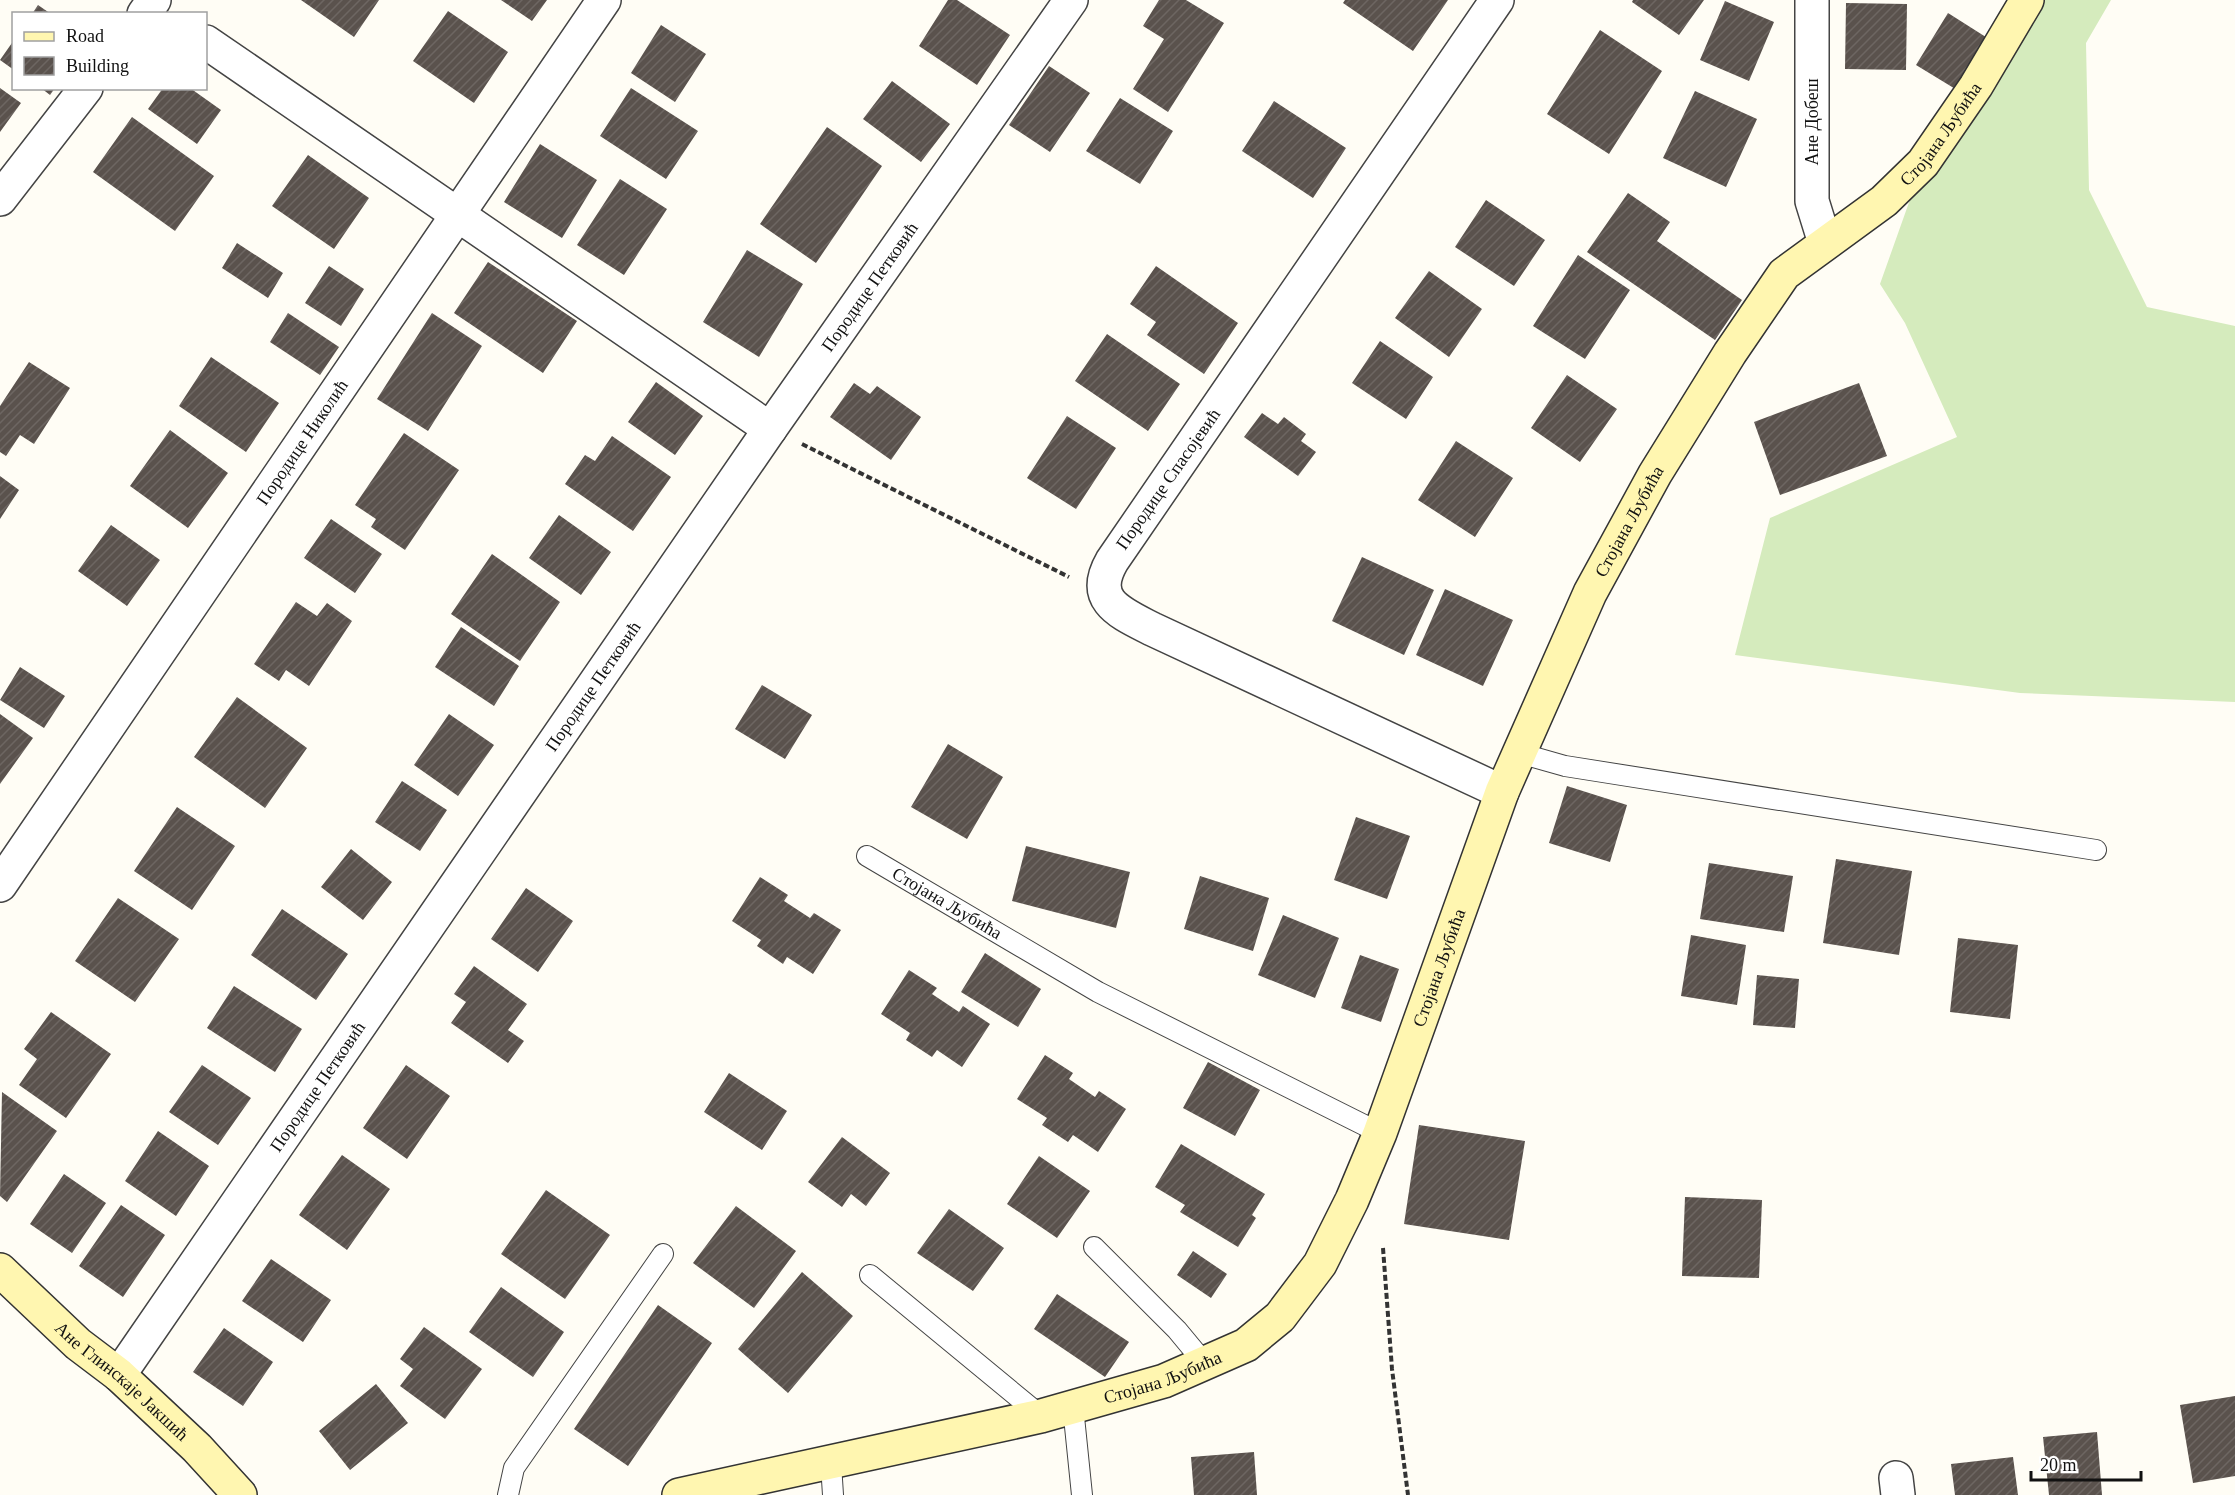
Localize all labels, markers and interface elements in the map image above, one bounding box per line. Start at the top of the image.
legend [12,12,207,90]
text: Road [66,26,104,46]
text: Building [66,56,129,76]
street label: Ане Добеш [1802,78,1822,166]
street label: Стојана Љубића [1896,79,1985,190]
street label: Породице Петковић [818,218,922,355]
street label: Породице Николић [252,376,352,509]
street label: Породице Спасојевић [1112,405,1224,553]
street label: Стојана Љубића [1591,462,1668,580]
street label: Породице Петковић [541,618,645,755]
street label: Стојана Љубића [889,863,1006,943]
street label: Стојана Љубића [1409,906,1469,1030]
street label: Породице Петковић [266,1018,369,1155]
street label: Ане Глинскаје Јакшић [51,1318,193,1445]
street label: Стојана Љубића [1101,1347,1224,1408]
scale bar [2031,1444,2140,1482]
text: 20 m [2040,1455,2077,1475]

